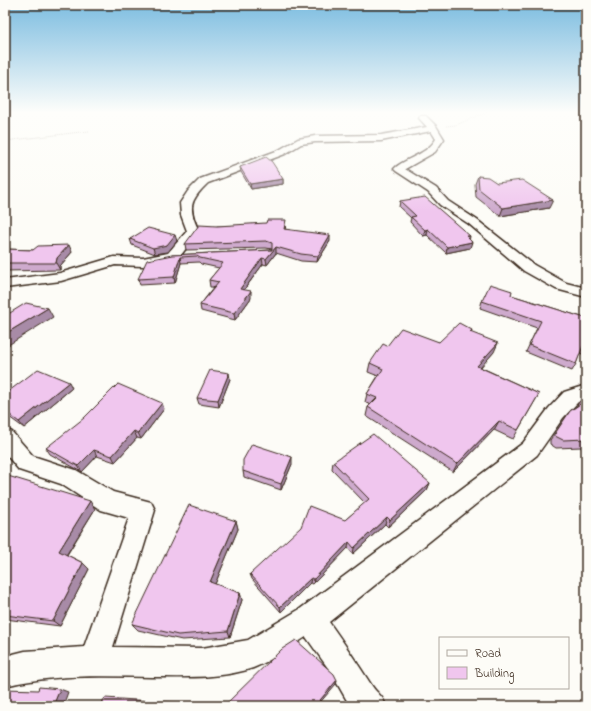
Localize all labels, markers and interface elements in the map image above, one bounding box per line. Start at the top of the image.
legend [439,637,569,689]
text: Road [475,645,501,663]
text: Building [474,665,514,684]

